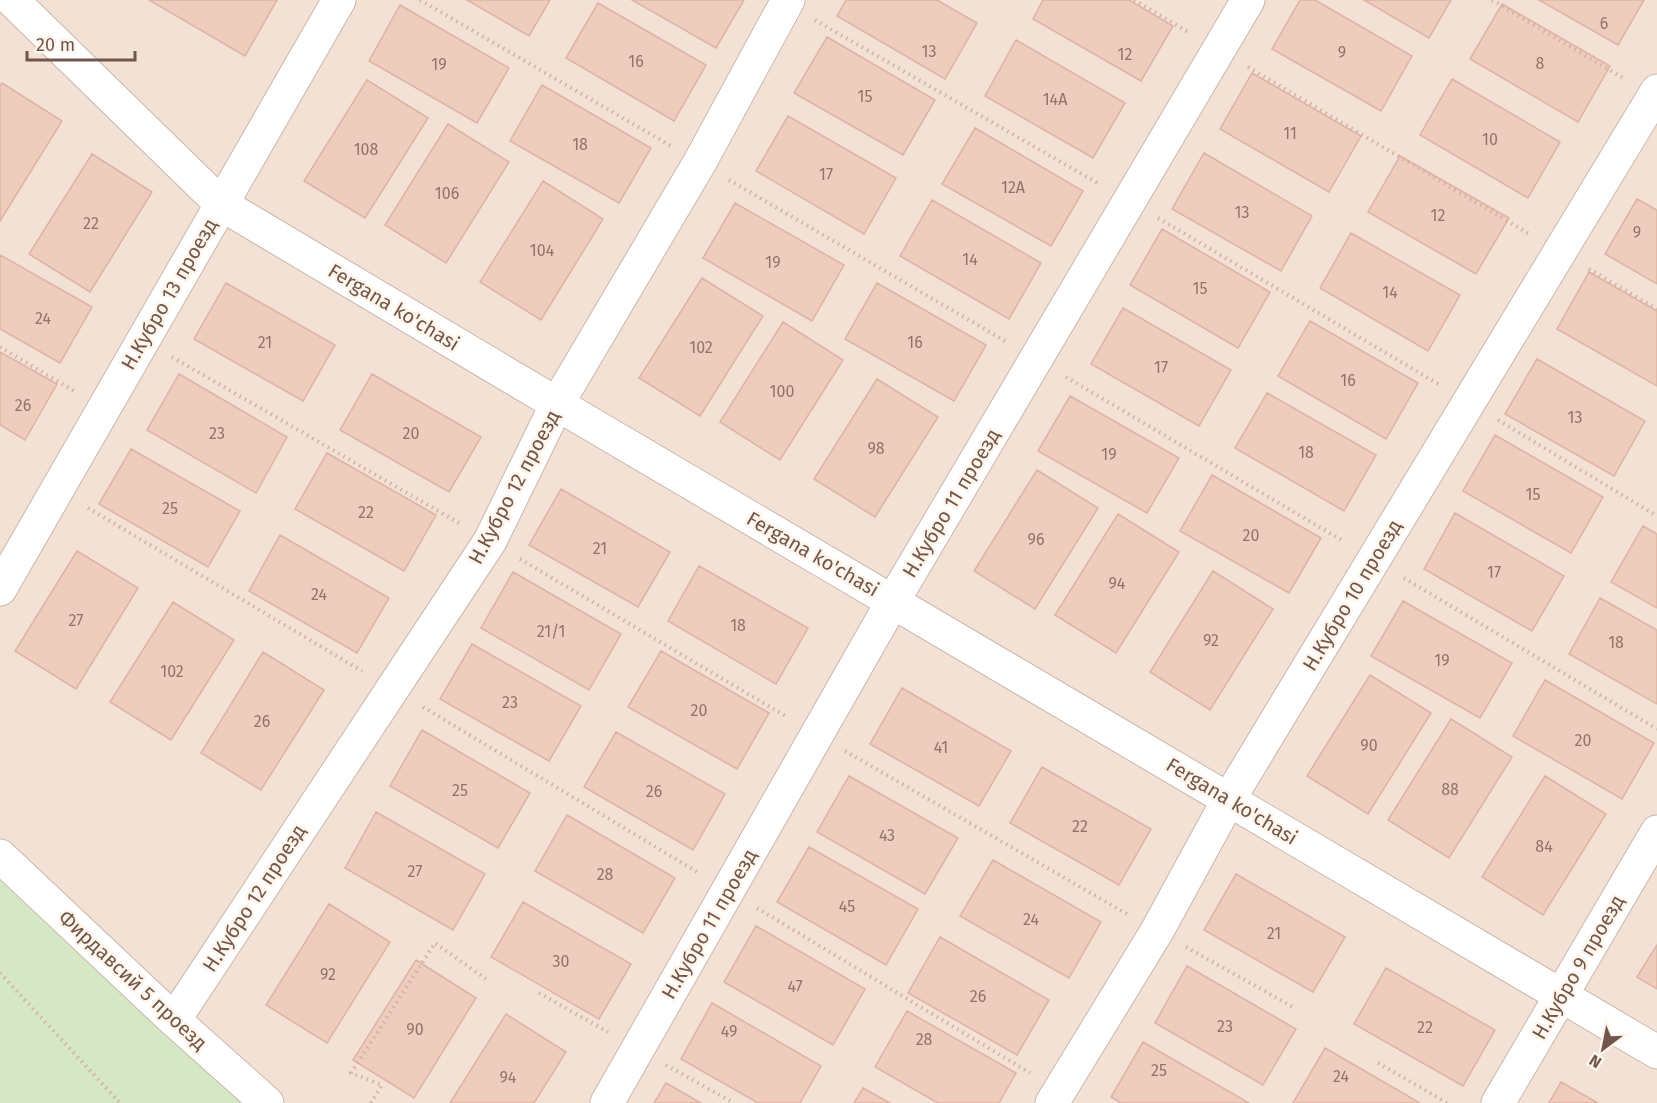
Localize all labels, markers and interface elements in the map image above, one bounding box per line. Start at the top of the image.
house number: 6 [1600,14,1608,33]
scale bar [27,24,135,62]
text: 20 m [36,34,75,56]
house number: 13 [922,42,936,61]
house number: 9 [1338,43,1346,62]
house number: 12 [1118,45,1132,64]
house number: 16 [628,52,644,71]
house number: 8 [1536,54,1545,73]
house number: 19 [431,55,447,74]
house number: 15 [858,87,872,106]
house number: 14A [1043,90,1068,109]
house number: 11 [1283,124,1297,143]
house number: 10 [1482,130,1498,149]
house number: 18 [572,135,588,154]
house number: 108 [354,140,379,159]
house number: 17 [819,165,833,184]
house number: 12A [1001,178,1026,197]
house number: 106 [435,184,459,203]
house number: 13 [1235,203,1249,222]
house number: 12 [1431,206,1445,225]
house number: 22 [83,214,99,233]
street label: Н.Кубро 13 проезд [116,214,222,374]
house number: 9 [1633,223,1641,242]
house number: 104 [530,241,555,260]
house number: 14 [962,250,978,269]
house number: 19 [765,253,781,272]
street label: Fergana ko'chasi [324,258,464,356]
house number: 15 [1193,279,1207,298]
house number: 14 [1382,283,1398,302]
house number: 24 [35,309,51,328]
house number: 21 [258,333,272,352]
house number: 16 [907,333,923,352]
house number: 102 [689,338,713,357]
house number: 17 [1154,358,1168,377]
house number: 16 [1340,371,1356,390]
house number: 100 [770,382,794,401]
house number: 26 [15,396,31,415]
street label: Н.Кубро 12 проезд [463,406,565,568]
house number: 13 [1568,408,1582,427]
house number: 23 [209,424,225,443]
house number: 20 [403,424,419,443]
street label: Н.Кубро 11 проезд [897,424,1005,582]
house number: 98 [867,439,885,458]
house number: 18 [1298,443,1314,462]
house number: 19 [1101,445,1117,464]
house number: 15 [1526,485,1540,504]
house number: 25 [162,499,178,518]
house number: 22 [358,503,374,522]
street label: Fergana ko'chasi [743,506,883,602]
street label: Н.Кубро 10 проезд [1297,515,1407,675]
house number: 20 [1243,526,1259,545]
house number: 96 [1028,530,1044,549]
house number: 21 [593,539,607,558]
house number: 17 [1487,563,1501,582]
house number: 94 [1109,574,1126,593]
house number: 24 [311,585,327,604]
house number: 27 [69,611,83,630]
house number: 18 [730,616,746,635]
house number: 21/1 [537,622,565,641]
house number: 92 [1203,631,1219,650]
house number: 18 [1608,633,1624,652]
house number: 19 [1434,651,1450,670]
house number: 102 [160,662,184,681]
house number: 23 [502,693,518,712]
house number: 20 [691,701,707,720]
house number: 26 [254,712,270,731]
house number: 20 [1575,731,1591,750]
house number: 90 [1360,736,1378,755]
house number: 41 [934,738,948,757]
street label: Fergana ko'chasi [1162,752,1302,850]
house number: 88 [1441,780,1459,799]
house number: 25 [452,781,468,800]
house number: 26 [646,782,662,801]
house number: 22 [1072,817,1088,836]
street label: Н.Кубро 12 проезд [197,820,311,976]
house number: 43 [879,826,895,845]
house number: 84 [1535,837,1553,856]
street label: Н.Кубро 11 проезд [656,845,762,1003]
house number: 27 [408,862,422,881]
house number: 28 [597,865,614,884]
street label: Н.Кубро 9 проезд [1527,891,1629,1043]
house number: 45 [839,897,855,916]
street label: Фирдавсий 5 проезд [54,905,212,1055]
house number: 24 [1023,910,1039,929]
house number: 21 [1267,924,1281,943]
house number: 30 [553,952,570,971]
house number: 92 [320,965,336,984]
house number: 47 [787,977,803,996]
house number: 26 [970,987,986,1006]
house number: 23 [1217,1017,1233,1036]
house number: 22 [1417,1018,1433,1037]
north arrow [1573,1019,1633,1079]
house number: 90 [406,1020,424,1039]
house number: 49 [721,1022,737,1041]
house number: 28 [916,1030,933,1049]
text: N [1586,1050,1605,1072]
house number: 25 [1151,1061,1167,1080]
house number: 24 [1333,1067,1349,1086]
house number: 94 [500,1068,517,1087]

